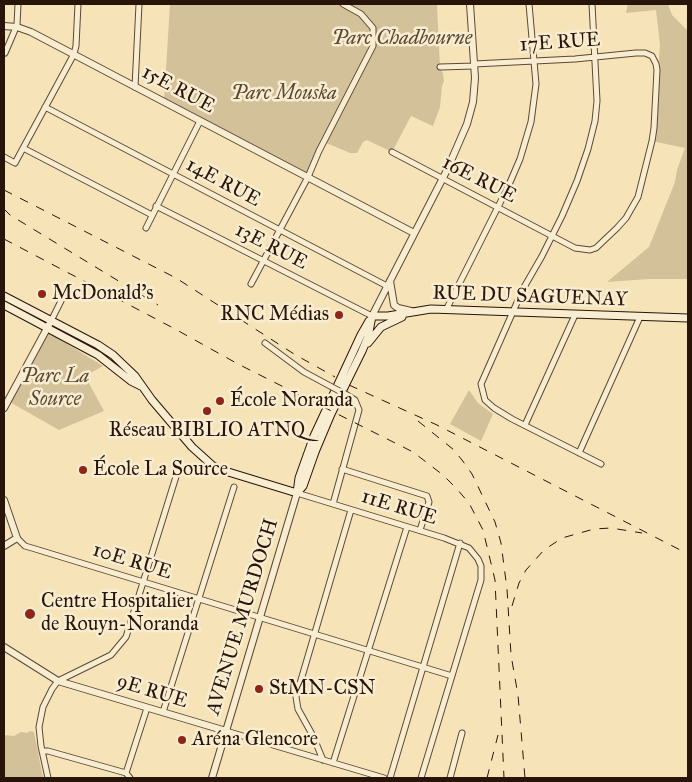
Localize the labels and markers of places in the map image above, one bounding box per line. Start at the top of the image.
place label: McDonald's [52,282,154,306]
marker: McDonald's [36,288,48,300]
place label: RNC Médias [220,303,329,327]
marker: RNC Médias [333,309,345,321]
place label: École Noranda [230,389,353,413]
marker: École Noranda [214,395,226,407]
marker: Réseau BIBLIO ATNQ [201,405,213,417]
place label: Réseau BIBLIO ATNQ [109,419,305,443]
place label: École La Source [93,458,228,482]
marker: École La Source [77,464,89,476]
place label: Centre Hospitalier de Rouyn-Noranda [41,590,199,637]
marker: Centre Hospitalier de Rouyn-Noranda [23,607,37,621]
place label: StMN-CSN [269,677,375,701]
marker: StMN-CSN [253,683,265,695]
place label: Aréna Glencore [192,728,318,752]
marker: Aréna Glencore [176,734,188,746]

